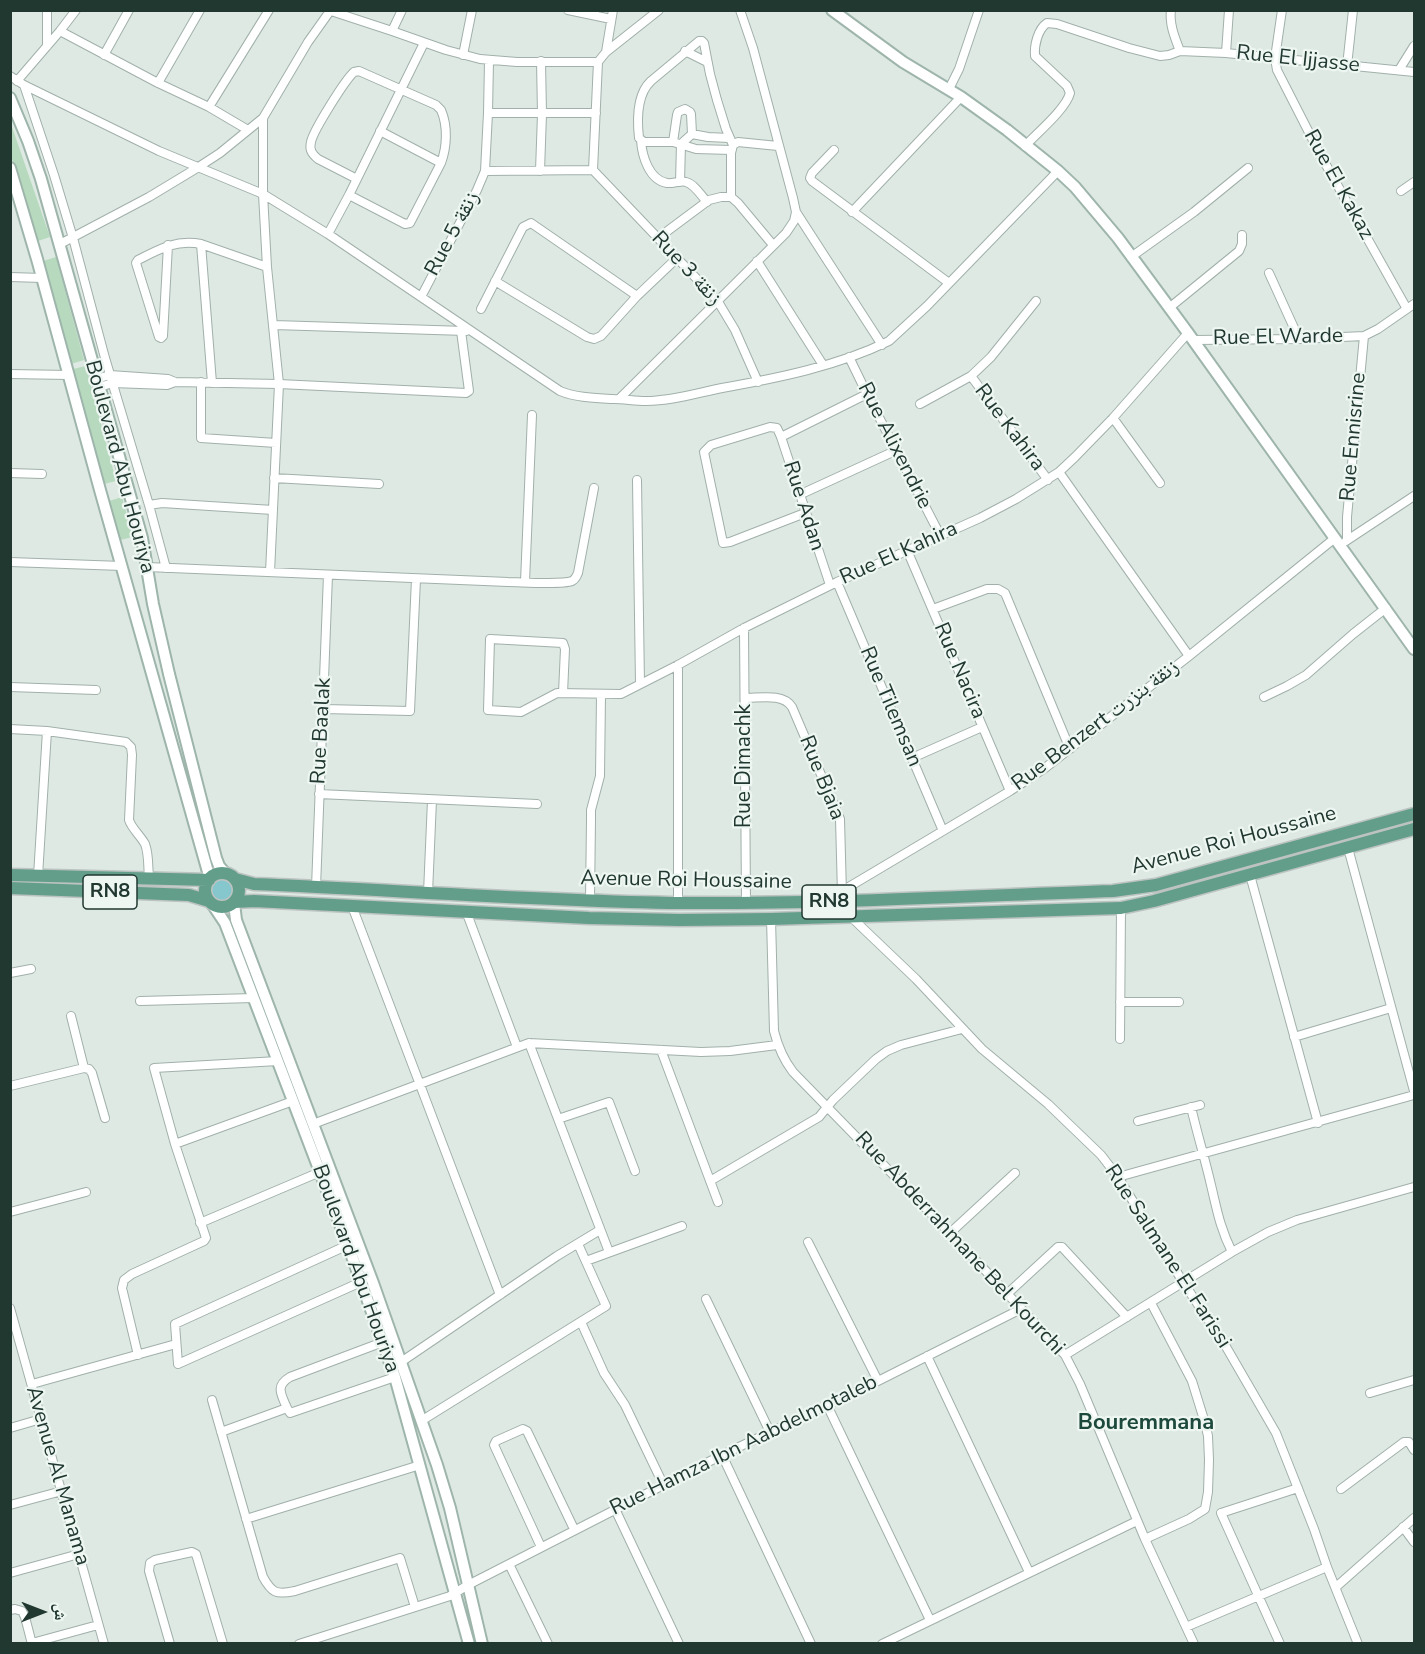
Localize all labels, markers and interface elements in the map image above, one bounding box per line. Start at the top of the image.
street label: Rue El Ijjasse [1235,41,1361,79]
street label: Rue El Kakaz [1297,126,1379,244]
street label: Rue 5 زنقة [420,188,486,280]
street label: Rue 3 زنقة [645,227,727,311]
street label: Rue El Warde [1213,324,1343,352]
street label: Boulevard Abu Houriya [78,358,160,576]
street label: Rue Ennisrine [1336,372,1372,502]
street label: Rue Alixendrie [851,379,937,513]
street label: Rue Kahira [968,380,1050,476]
street label: Rue Adan [777,458,829,554]
street label: Rue El Kahira [836,517,962,591]
street label: Rue Nacira [927,619,991,723]
street label: Rue Tilemsan [853,643,927,771]
street label: Rue Benzert زنقة بنزرت [1007,655,1185,797]
street label: Rue Baalak [307,677,337,785]
street label: Rue Dimachk [732,704,758,828]
street label: Rue Bjaia [793,732,849,824]
street label: Avenue Roi Houssaine [1129,801,1339,881]
street label: Avenue Roi Houssaine [580,867,792,895]
road number: RN8 [83,875,137,909]
road number: RN8 [802,885,856,919]
street label: Rue Abderrahmane Bel Kourchi [849,1127,1069,1361]
street label: Rue Salmane El Farissi [1098,1160,1236,1354]
street label: Boulevard Abu Houriya [306,1161,404,1377]
street label: Rue Hamza Ibn Aabdelmotaleb [606,1370,882,1522]
street label: Avenue Al Manama [19,1384,95,1568]
district label: Bouremmana [1078,1411,1214,1437]
north arrow [12,1582,72,1642]
text: ش [49,1604,71,1620]

